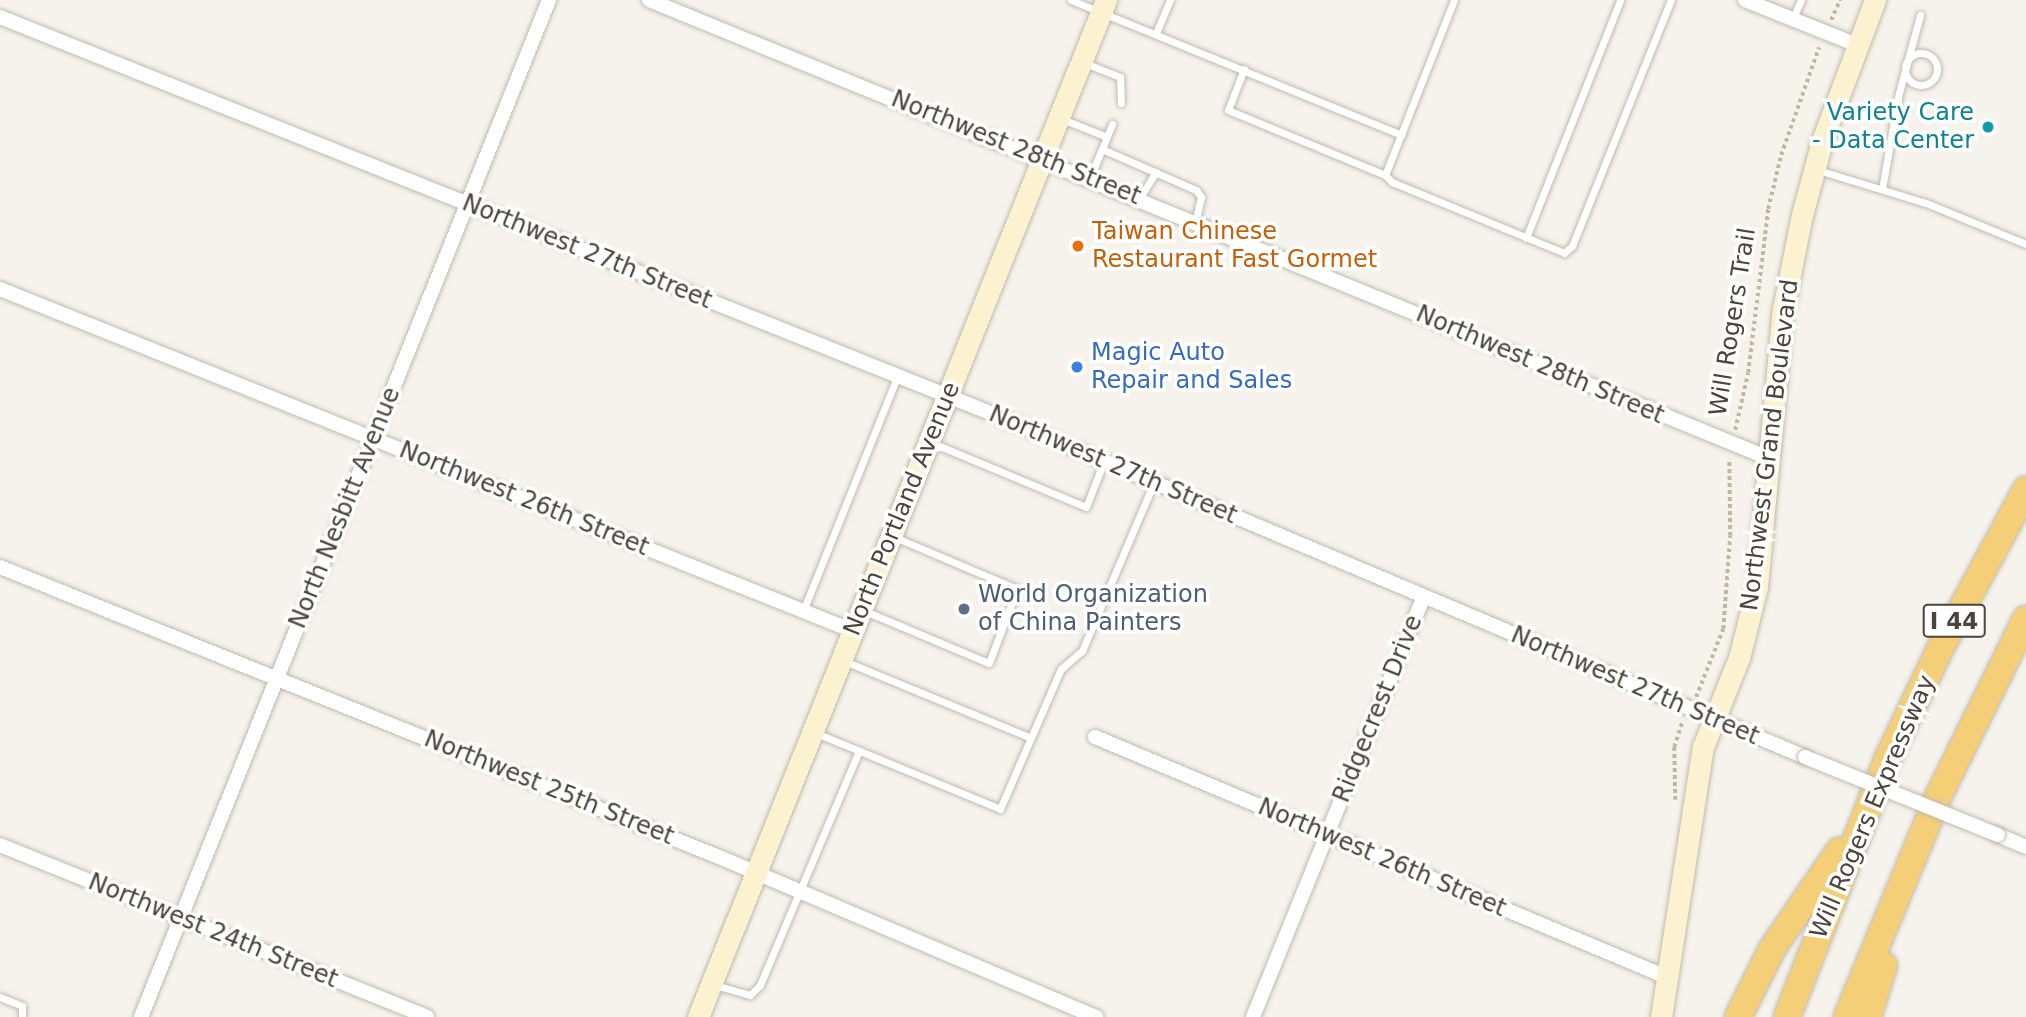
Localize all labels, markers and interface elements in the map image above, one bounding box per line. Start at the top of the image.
street label: Northwest 28th Street [887,85,1145,211]
place label: Variety Care - Data Center [1812,99,1974,155]
marker: Variety Care - Data Center [1980,119,1996,135]
street label: Northwest 27th Street [458,189,716,315]
place label: Taiwan Chinese Restaurant Fast Gormet [1092,218,1377,274]
street label: Will Rogers Trail [1704,226,1762,418]
marker: Taiwan Chinese Restaurant Fast Gormet [1070,238,1086,254]
street label: Northwest Grand Boulevard [1735,278,1805,612]
street label: Northwest 28th Street [1412,300,1668,430]
place label: Magic Auto Repair and Sales [1091,339,1292,395]
marker: Magic Auto Repair and Sales [1069,359,1085,375]
street label: North Portland Avenue [838,378,966,640]
street label: North Nesbitt Avenue [283,383,407,633]
street label: Northwest 27th Street [985,400,1241,530]
street label: Northwest 26th Street [395,436,653,562]
place label: World Organization of China Painters [978,581,1208,637]
marker: World Organization of China Painters [956,601,972,617]
road number: I 44 [1923,601,1986,640]
street label: Ridgecrest Drive [1327,611,1429,807]
street label: Northwest 27th Street [1507,621,1763,751]
street label: Will Rogers Expressway [1804,671,1942,943]
street label: Northwest 25th Street [420,725,678,851]
street label: Northwest 26th Street [1254,793,1510,923]
street label: Northwest 24th Street [84,868,342,994]

